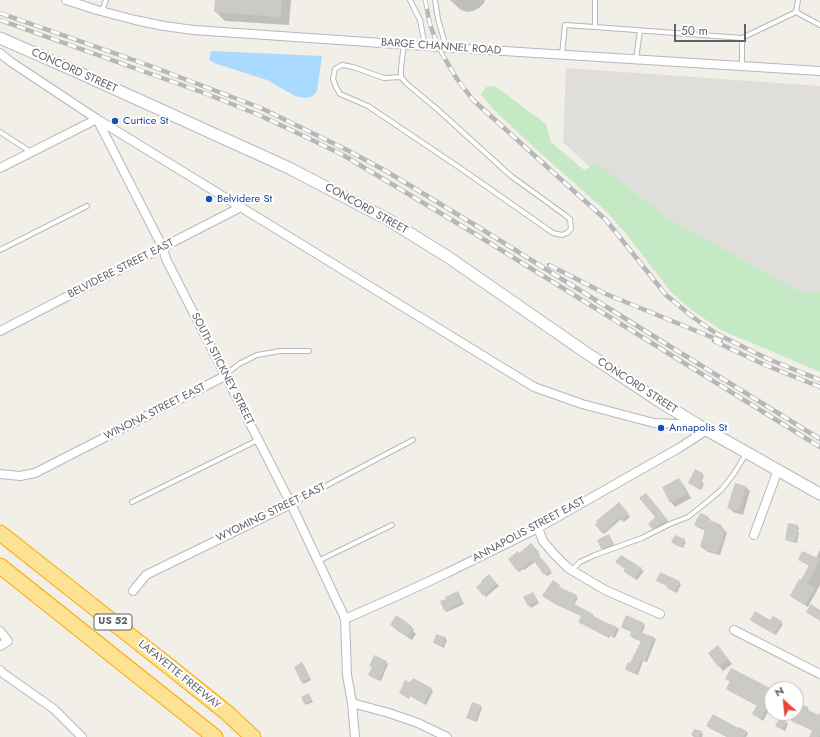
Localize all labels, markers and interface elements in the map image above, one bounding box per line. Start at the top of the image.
scale bar [676,16,748,42]
text: 50 m [681,22,708,40]
street label: BARGE CHANNEL ROAD [380,36,502,58]
street label: CONCORD STREET [29,46,119,96]
place label: Curtice St [123,114,168,128]
marker: Curtice St [110,116,120,126]
street label: CONCORD STREET [322,181,410,237]
place label: Belvidere St [217,192,272,206]
marker: Belvidere St [204,194,214,204]
street label: BELVIDERE STREET EAST [66,236,176,302]
street label: SOUTH STICKNEY STREET [188,311,256,427]
street label: CONCORD STREET [595,355,679,417]
street label: WINONA STREET EAST [102,381,208,443]
place label: Annapolis St [669,421,727,435]
marker: Annapolis St [656,423,666,433]
street label: WYOMING STREET EAST [214,481,328,545]
street label: ANNAPOLIS STREET EAST [470,495,588,565]
road number: US 52 [94,614,132,630]
street label: LAFAYETTE FREEWAY [135,638,223,712]
north arrow [764,681,804,721]
text: N [771,682,787,700]

